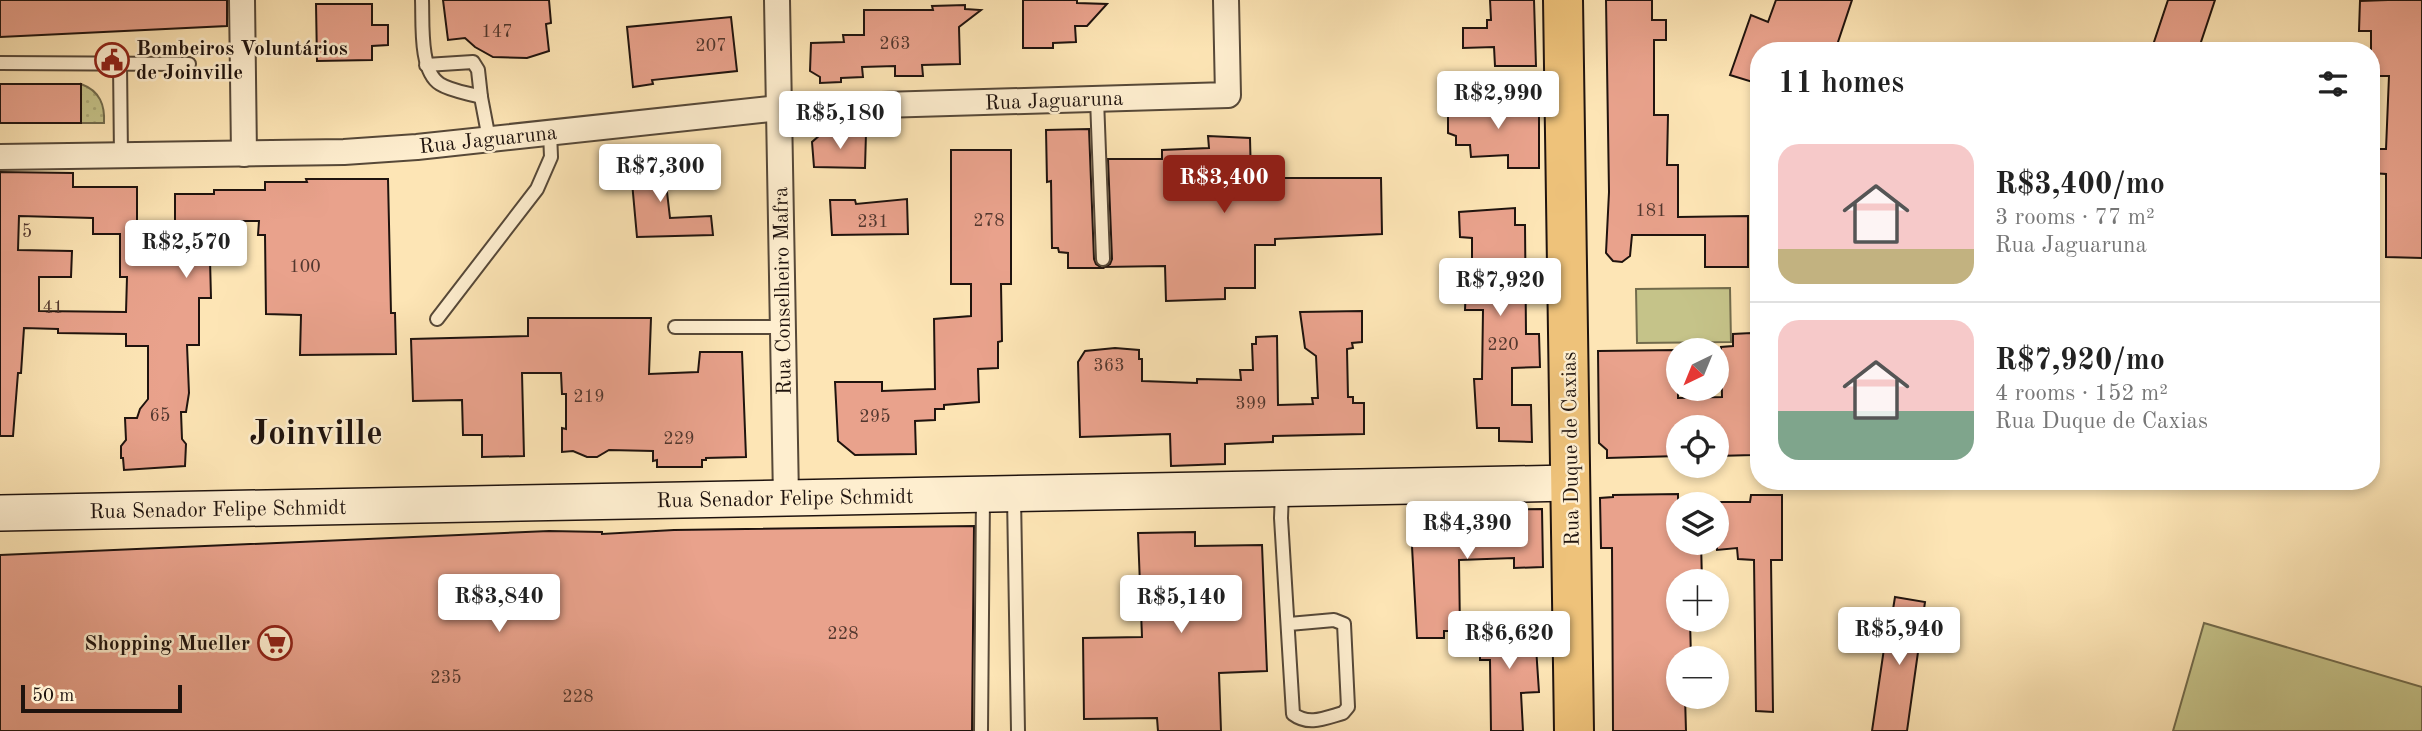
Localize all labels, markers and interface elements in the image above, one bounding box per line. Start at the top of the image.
house number: 147 [481,23,513,41]
house number: 263 [879,35,911,53]
house number: 207 [695,37,727,55]
place label: Bombeiros Voluntários de Joinville [136,39,348,84]
public building icon: Bombeiros Voluntários de Joinville [93,41,131,79]
icon: filters [2314,65,2352,103]
text: 11 homes [1778,69,1904,99]
pin: R$2,990 [1433,72,1563,131]
text: R$2,990 [1453,82,1543,105]
street label: Rua Jaguaruna [984,89,1124,114]
pin: R$5,180 [775,92,905,151]
text: R$5,180 [795,102,885,125]
street label: Rua Jaguaruna [418,123,558,158]
pin: R$7,300 [595,144,725,204]
text: R$7,300 [615,155,705,178]
pin: R$3,400 [1159,156,1289,215]
text: R$3,400 [1179,166,1269,189]
text: R$3,400/mo [1995,170,2165,200]
icon: home [1834,172,1918,256]
street label: Rua Conselheiro Mafra [771,187,796,395]
house number: 181 [1635,202,1667,220]
text: 3 rooms · 77 m² [1995,206,2155,229]
house number: 278 [973,212,1005,230]
house number: 231 [857,213,889,231]
pin: R$2,570 [121,220,251,280]
house number: 5 [22,223,32,241]
text: R$2,570 [141,231,231,254]
text: Rua Jaguaruna [1995,234,2147,257]
house number: 100 [289,258,321,276]
pin: R$7,920 [1435,258,1565,318]
text: R$7,920 [1455,269,1545,292]
house number: 41 [43,299,63,317]
house number: 220 [1487,336,1519,354]
north arrow [1666,338,1729,401]
map controls [1666,338,1729,709]
text: R$7,920/mo [1995,346,2165,376]
icon: home [1834,348,1918,432]
street label: Rua Duque de Caxias [1559,352,1584,546]
house number: 363 [1093,357,1125,375]
text: 4 rooms · 152 m² [1995,382,2168,405]
house number: 219 [573,388,605,406]
house number: 399 [1235,395,1267,413]
house number: 65 [150,407,170,425]
house number: 295 [859,408,891,426]
text: Rua Duque de Caxias [1995,410,2208,433]
button: locate [1666,415,1729,478]
district label: Joinville [249,417,383,452]
house number: 229 [663,430,695,448]
street label: Rua Senador Felipe Schmidt [656,487,914,512]
button: layers [1666,492,1729,555]
street label: Rua Senador Felipe Schmidt [89,498,347,523]
pin: R$4,390 [1402,502,1532,561]
text: R$4,390 [1422,512,1512,535]
button: + [1666,569,1729,632]
pin: R$3,840 [434,574,564,634]
pin: R$5,140 [1116,576,1246,635]
text: R$3,840 [454,585,544,608]
text: R$5,140 [1136,586,1226,609]
pin: R$5,940 [1834,608,1964,667]
pin: R$6,620 [1444,612,1574,671]
text: R$5,940 [1854,618,1944,641]
text: R$6,620 [1464,622,1554,645]
supermarket icon: Shopping Mueller [256,624,294,662]
house number: 228 [827,625,859,643]
place label: Shopping Mueller [84,634,250,655]
button: − [1666,646,1729,709]
house number: 235 [430,669,462,687]
scale bar [21,682,182,714]
text: 50 m [32,687,74,706]
house number: 228 [562,688,594,706]

